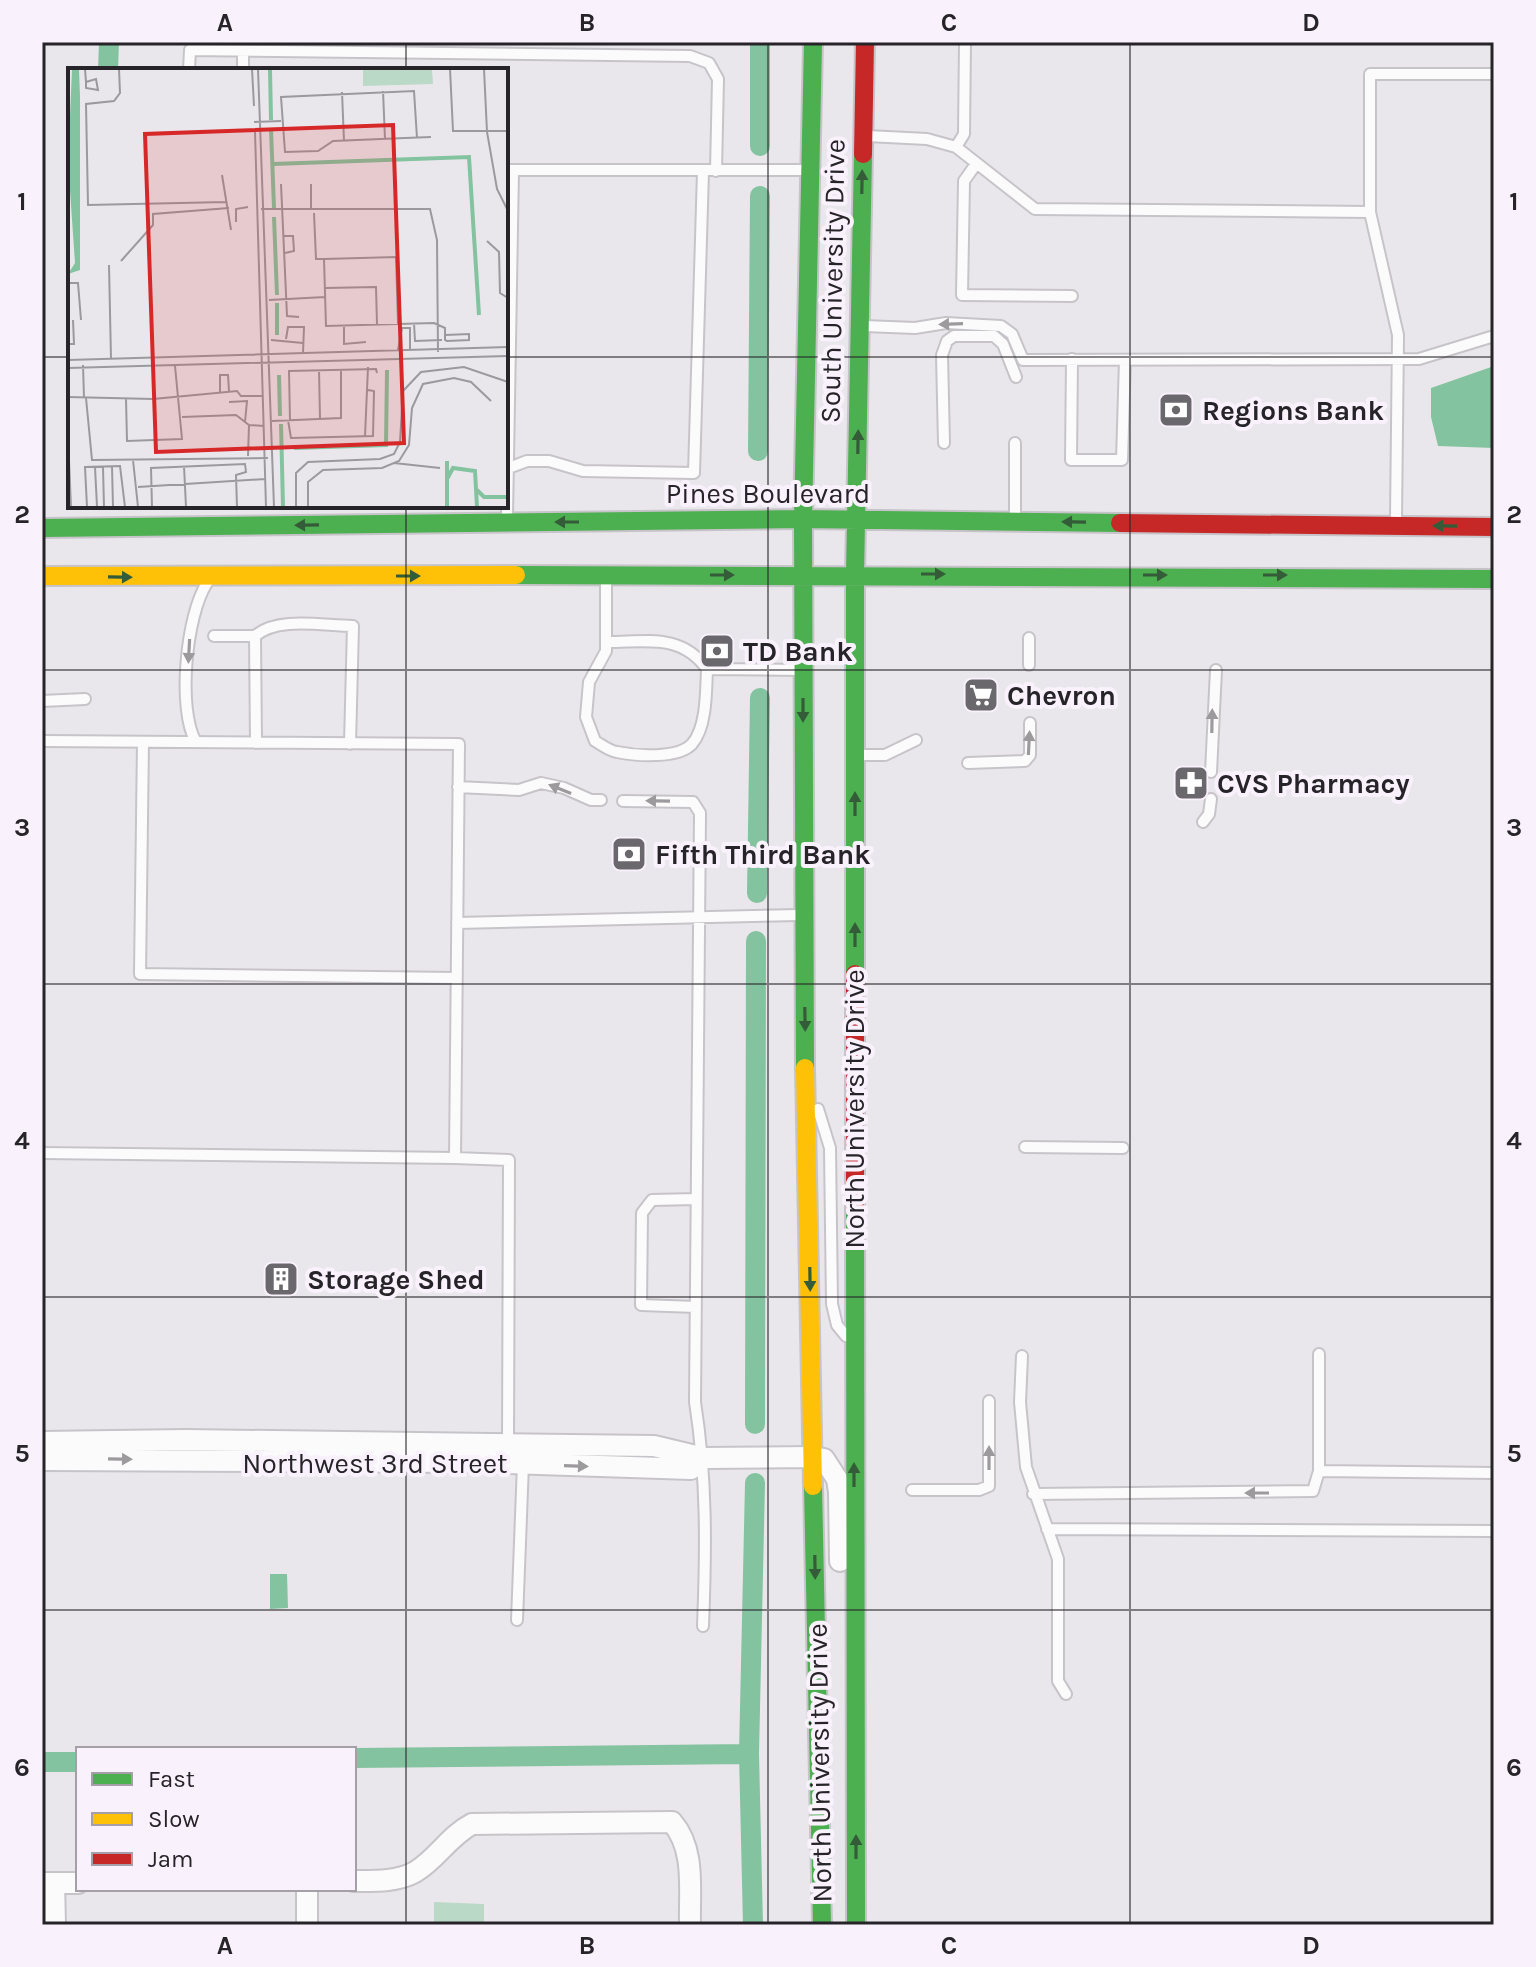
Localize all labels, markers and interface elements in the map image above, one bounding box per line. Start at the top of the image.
text: A [217,7,233,38]
text: B [579,7,595,38]
text: C [941,7,957,38]
text: D [1302,7,1320,38]
inset map [68,68,508,508]
street label: South University Drive [814,139,851,423]
one-way arrow [856,169,868,194]
text: 1 [17,186,27,217]
text: 1 [1509,186,1519,217]
one-way arrow [938,317,963,330]
bank icon: Regions Bank [1157,391,1195,429]
place label: Regions Bank [1202,394,1384,427]
one-way arrow [851,429,864,454]
street label: Pines Boulevard [666,477,870,510]
text: 2 [14,499,30,530]
text: 2 [1506,499,1522,530]
one-way arrow [554,516,579,528]
one-way arrow [1061,516,1086,528]
one-way arrow [294,519,319,531]
one-way arrow [1432,519,1457,532]
one-way arrow [921,568,946,581]
one-way arrow [710,569,735,581]
one-way arrow [1143,569,1168,581]
one-way arrow [1263,569,1288,581]
one-way arrow [108,570,133,583]
one-way arrow [396,570,421,582]
bank icon: TD Bank [698,632,736,670]
place label: TD Bank [743,635,853,668]
one-way arrow [182,639,195,664]
supermarket icon: Chevron [962,676,1000,714]
place label: Chevron [1007,679,1116,712]
one-way arrow [797,698,809,723]
one-way arrow [1206,708,1218,733]
one-way arrow [1023,731,1036,756]
pharmacy icon: CVS Pharmacy [1172,764,1210,802]
place label: CVS Pharmacy [1217,767,1410,800]
one-way arrow [548,782,572,795]
one-way arrow [849,791,861,816]
one-way arrow [645,795,670,808]
text: 3 [14,812,30,843]
text: 3 [1506,812,1522,843]
bank icon: Fifth Third Bank [610,835,648,873]
place label: Fifth Third Bank [655,838,871,871]
one-way arrow [849,922,861,947]
street label: North University Drive [838,969,871,1249]
one-way arrow [798,1007,811,1032]
text: 4 [14,1125,30,1156]
text: 4 [1506,1125,1522,1156]
building icon: Storage Shed [262,1260,300,1298]
place label: Storage Shed [307,1263,485,1296]
one-way arrow [804,1267,816,1292]
text: 5 [14,1438,30,1469]
text: 5 [1506,1438,1522,1469]
one-way arrow [983,1445,995,1470]
street label: Northwest 3rd Street [242,1447,508,1480]
one-way arrow [108,1453,133,1465]
one-way arrow [564,1459,589,1472]
one-way arrow [848,1462,860,1487]
one-way arrow [1244,1487,1269,1499]
one-way arrow [809,1555,821,1580]
street label: North University Drive [801,1623,838,1903]
legend [76,1747,356,1891]
text: 6 [14,1752,30,1783]
text: 6 [1506,1752,1522,1783]
text: Fast [148,1765,195,1793]
text: Slow [148,1805,200,1833]
one-way arrow [850,1834,862,1859]
text: Jam [148,1845,193,1873]
text: A [217,1930,233,1961]
text: B [579,1930,595,1961]
text: C [941,1930,957,1961]
text: D [1302,1930,1320,1961]

